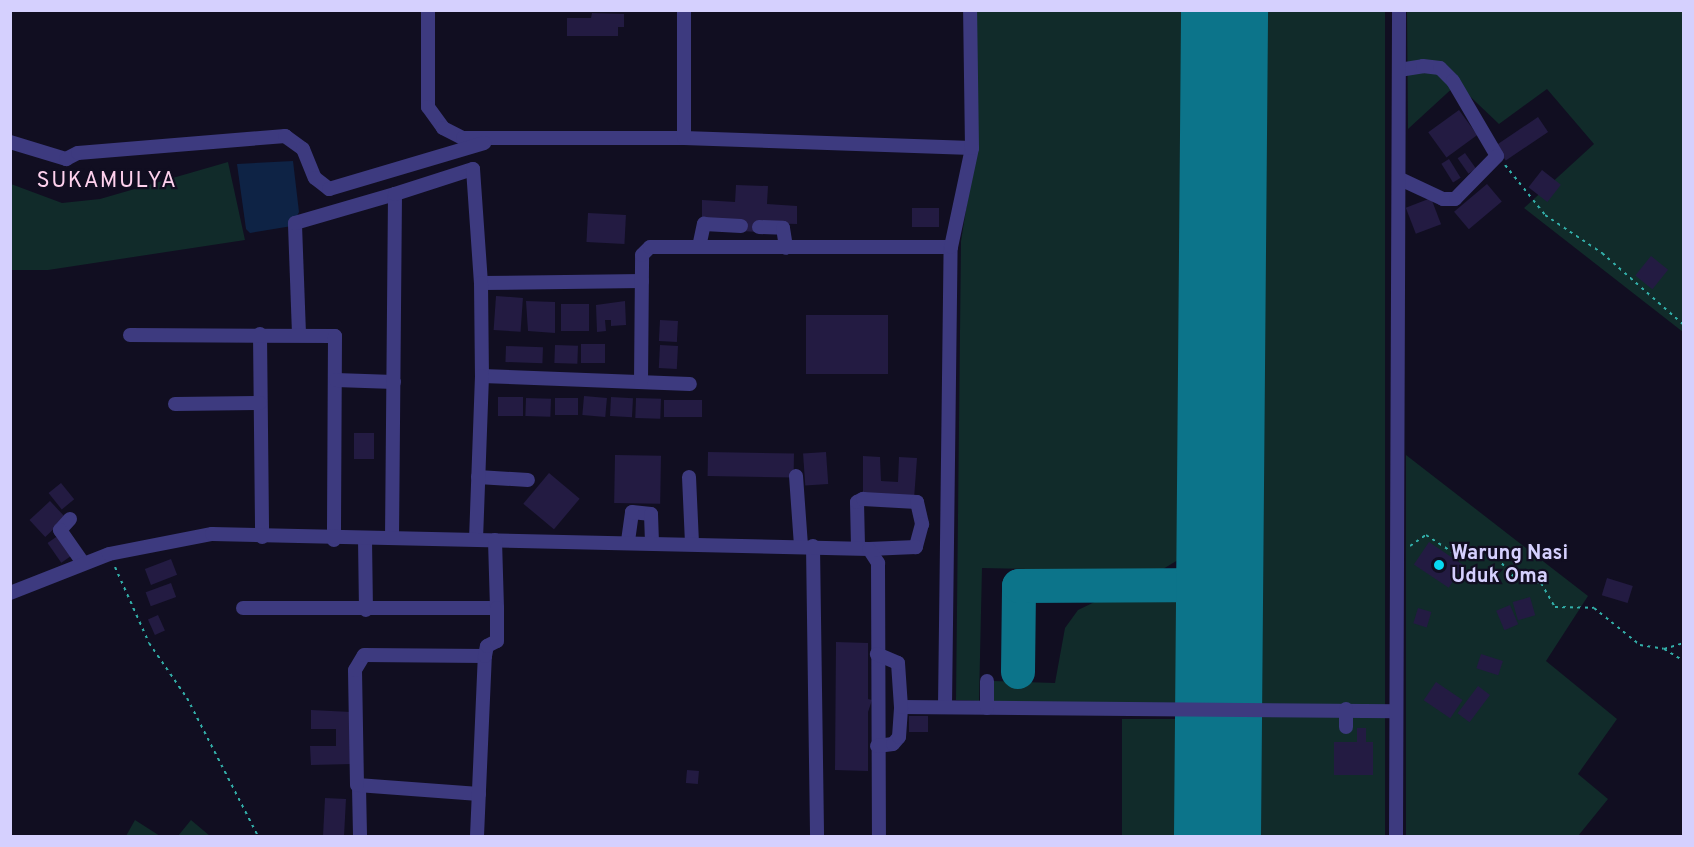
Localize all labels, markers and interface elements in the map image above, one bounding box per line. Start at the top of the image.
district label: SUKAMULYA [37,169,177,195]
place label: Warung Nasi Uduk Oma [1451,542,1568,589]
marker: Warung Nasi Uduk Oma [1432,558,1446,572]

